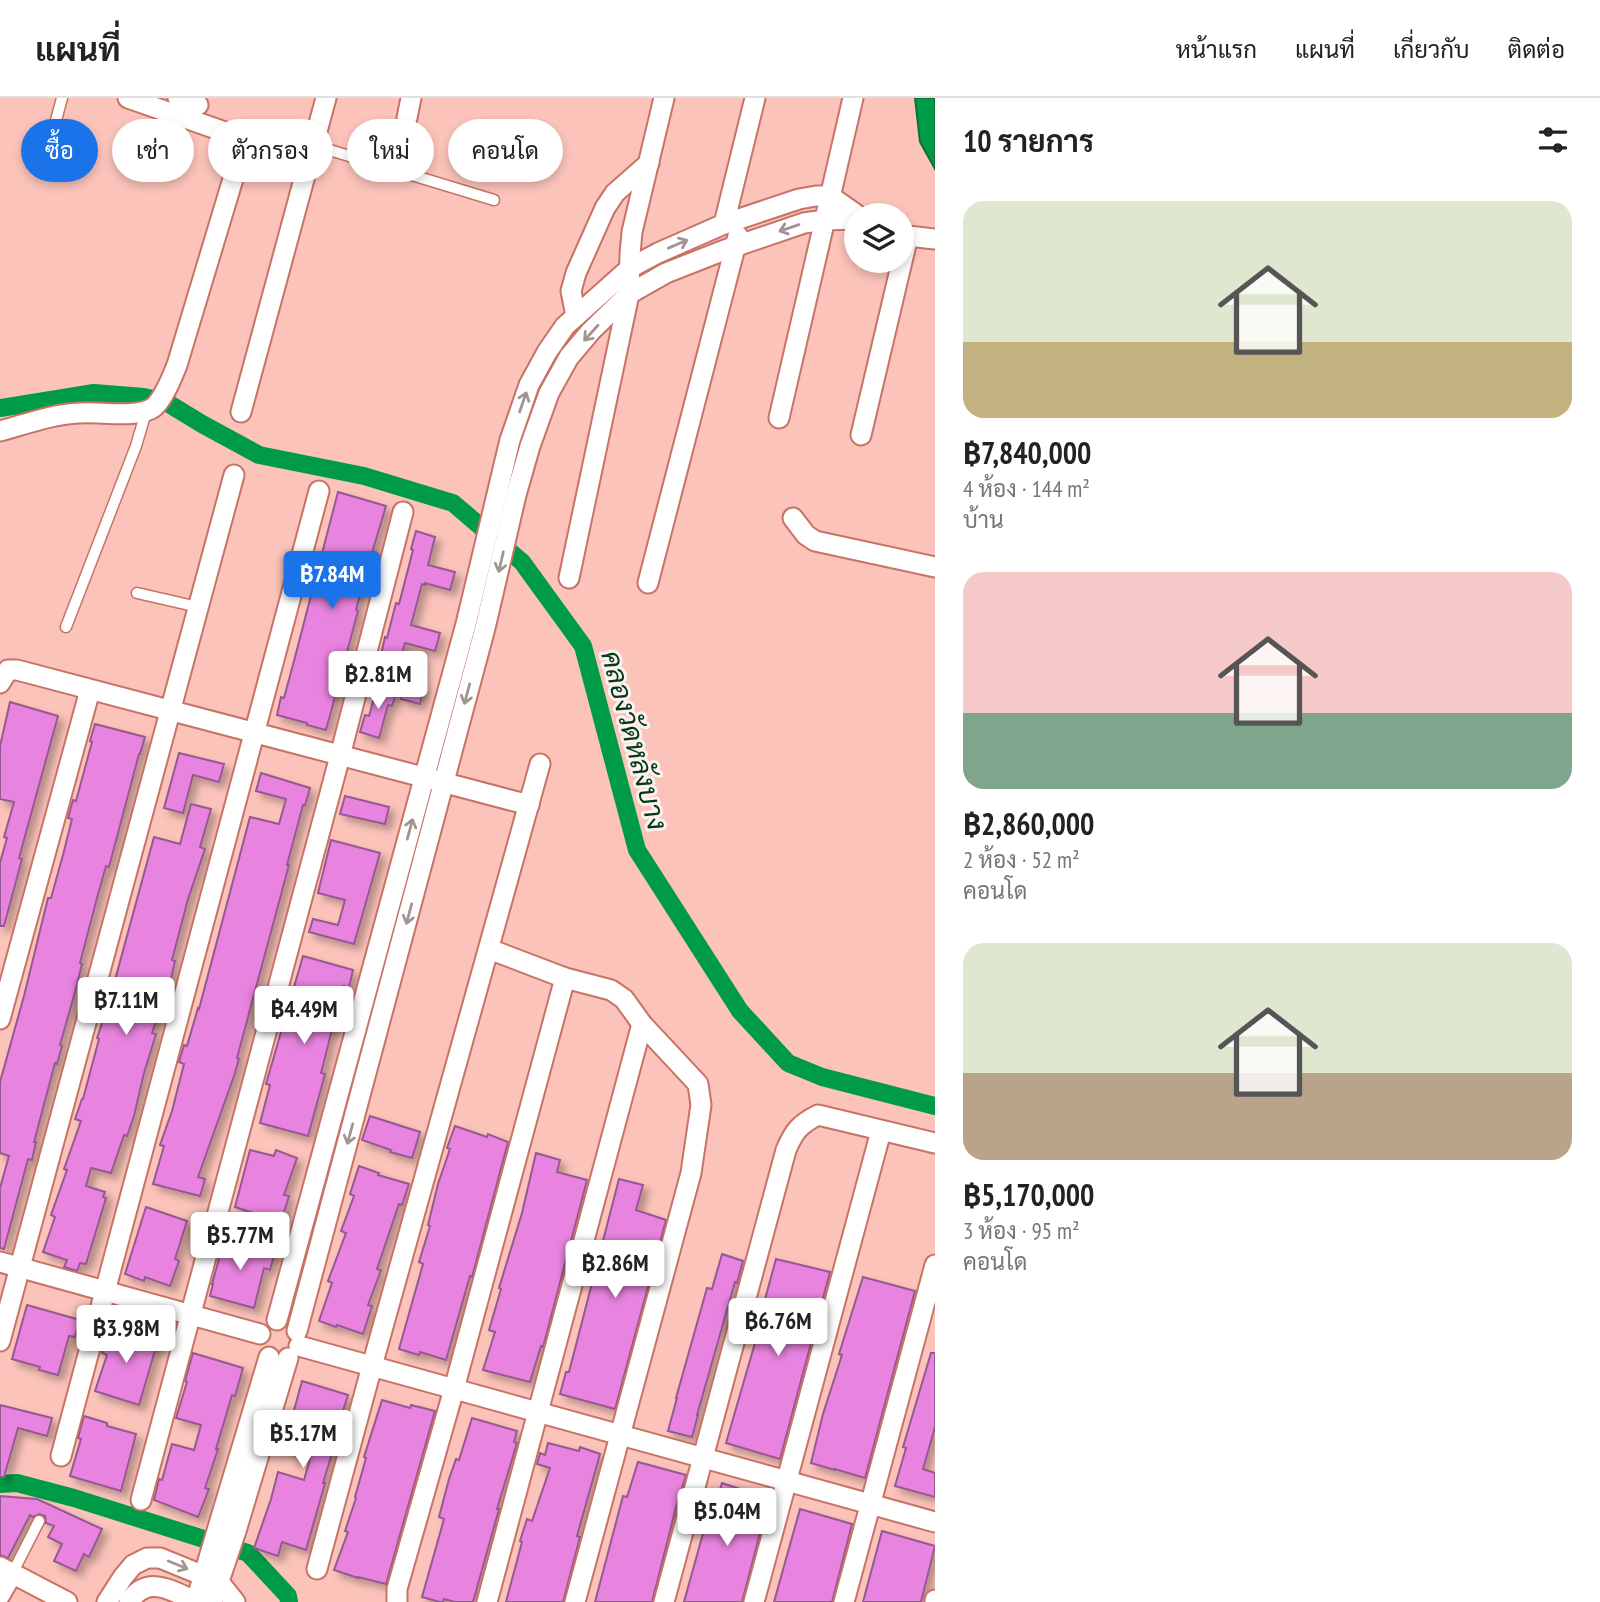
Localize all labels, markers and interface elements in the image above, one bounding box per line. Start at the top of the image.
text: แผนที่ [35,27,121,70]
text: หน้าแรก [1176,34,1257,65]
text: แผนที่ [1295,34,1355,65]
text: เกี่ยวกับ [1393,34,1470,65]
text: ติดต่อ [1508,34,1565,65]
chip: ซื้อ [21,119,98,182]
chip: เช่า [112,119,194,182]
chip: ตัวกรอง [208,119,333,182]
chip: ใหม่ [347,119,434,182]
chip: คอนโด [448,119,563,182]
text: 10 รายการ [963,121,1094,160]
icon: filters [1534,121,1572,159]
map controls [844,203,914,273]
button: layers [844,203,914,273]
one-way arrow [778,223,800,235]
one-way arrow [666,237,688,250]
icon: home [1205,247,1331,373]
one-way arrow [583,323,599,341]
one-way arrow [518,392,530,414]
text: ฿7,840,000 [963,433,1091,472]
text: 4 ห้อง · 144 m² [963,474,1090,503]
text: บ้าน [963,505,1004,534]
one-way arrow [493,550,507,573]
pin: ฿7.84M [275,552,389,611]
text: ฿7.84M [300,559,364,588]
icon: home [1205,618,1331,744]
water label: คลองวัดหลังบาง [593,646,677,834]
pin: ฿2.81M [321,652,435,711]
text: ฿2.81M [345,659,412,688]
one-way arrow [460,682,473,705]
text: ฿2,860,000 [963,804,1094,843]
one-way arrow [404,818,417,841]
text: 2 ห้อง · 52 m² [963,845,1080,874]
text: คอนโด [963,876,1027,905]
one-way arrow [401,903,414,925]
pin: ฿7.11M [69,978,183,1037]
text: ฿7.11M [94,985,158,1014]
pin: ฿4.49M [247,986,361,1046]
icon: home [1205,989,1331,1115]
text: ฿4.49M [271,994,338,1023]
one-way arrow [343,1122,356,1145]
text: ฿5,170,000 [963,1175,1094,1214]
pin: ฿5.77M [183,1212,297,1272]
text: 3 ห้อง · 95 m² [963,1216,1080,1245]
text: ฿5.77M [207,1220,274,1249]
pin: ฿2.86M [558,1240,672,1300]
text: คอนโด [963,1247,1027,1276]
text: ฿2.86M [582,1248,649,1277]
pin: ฿6.76M [721,1298,835,1358]
pin: ฿3.98M [69,1306,183,1365]
text: ฿6.76M [745,1306,812,1335]
text: ฿3.98M [93,1313,160,1342]
pin: ฿5.17M [246,1410,360,1470]
text: ฿5.17M [270,1418,337,1447]
pin: ฿5.04M [670,1488,784,1548]
text: ฿5.04M [694,1496,761,1525]
one-way arrow [166,1559,188,1572]

